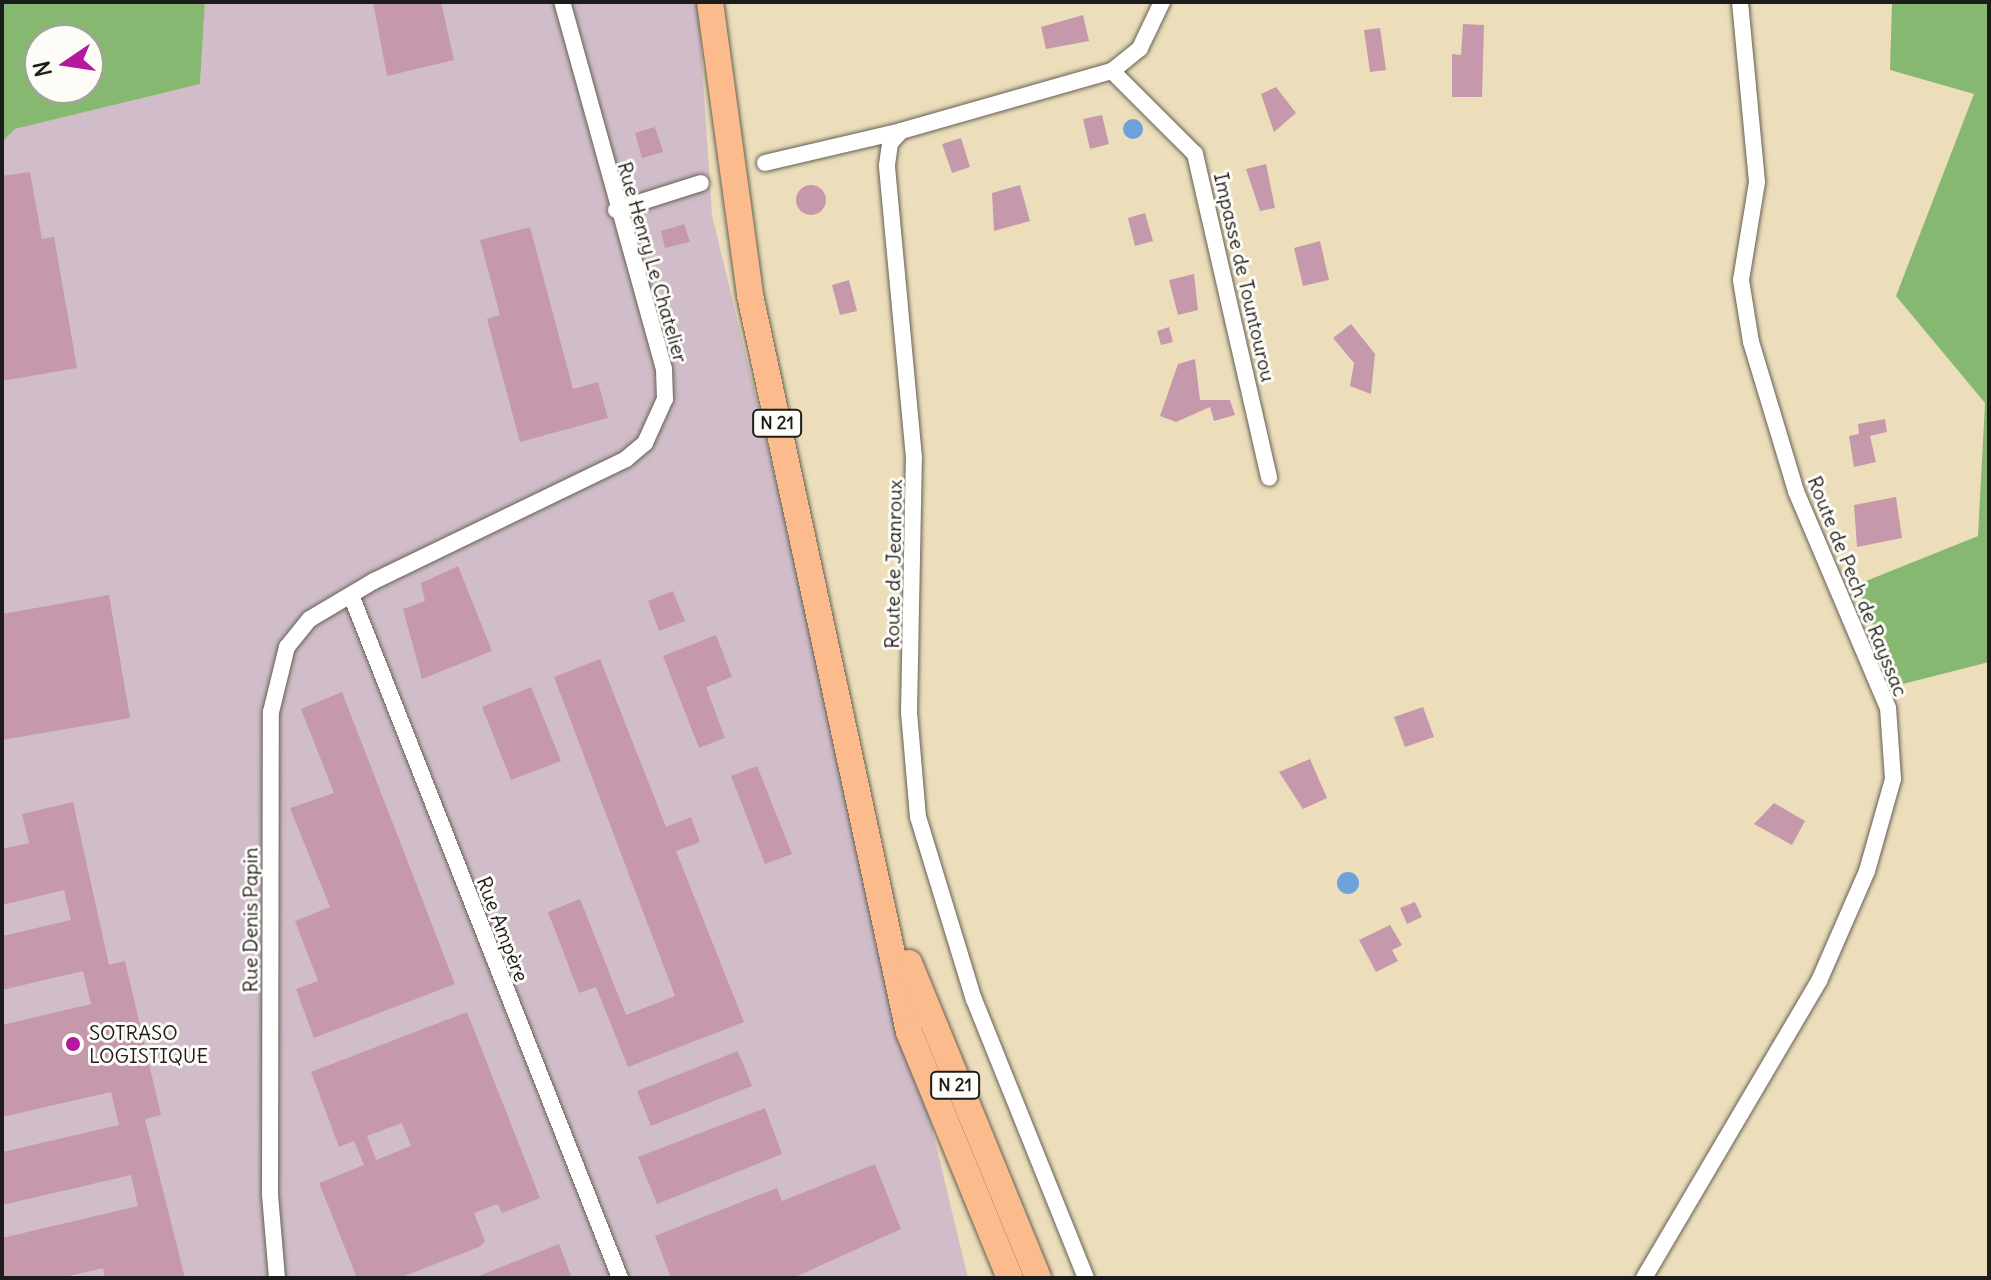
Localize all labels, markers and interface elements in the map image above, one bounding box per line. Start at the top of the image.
north arrow [24,24,104,104]
text: N [27,58,58,80]
street label: Rue Henry Le Chatelier [613,159,693,365]
street label: Impasse de Tountourou [1209,170,1281,384]
road number: N 21 [751,409,803,437]
street label: Route de Pech de Rayssac [1803,472,1913,700]
street label: Route de Jeanroux [880,479,906,649]
street label: Rue Denis Papin [238,847,262,993]
street label: Rue Ampère [472,873,534,985]
place label: SOTRASO LOGISTIQUE [89,1020,208,1067]
marker: SOTRASO LOGISTIQUE [64,1035,82,1053]
road number: N 21 [929,1071,981,1099]

